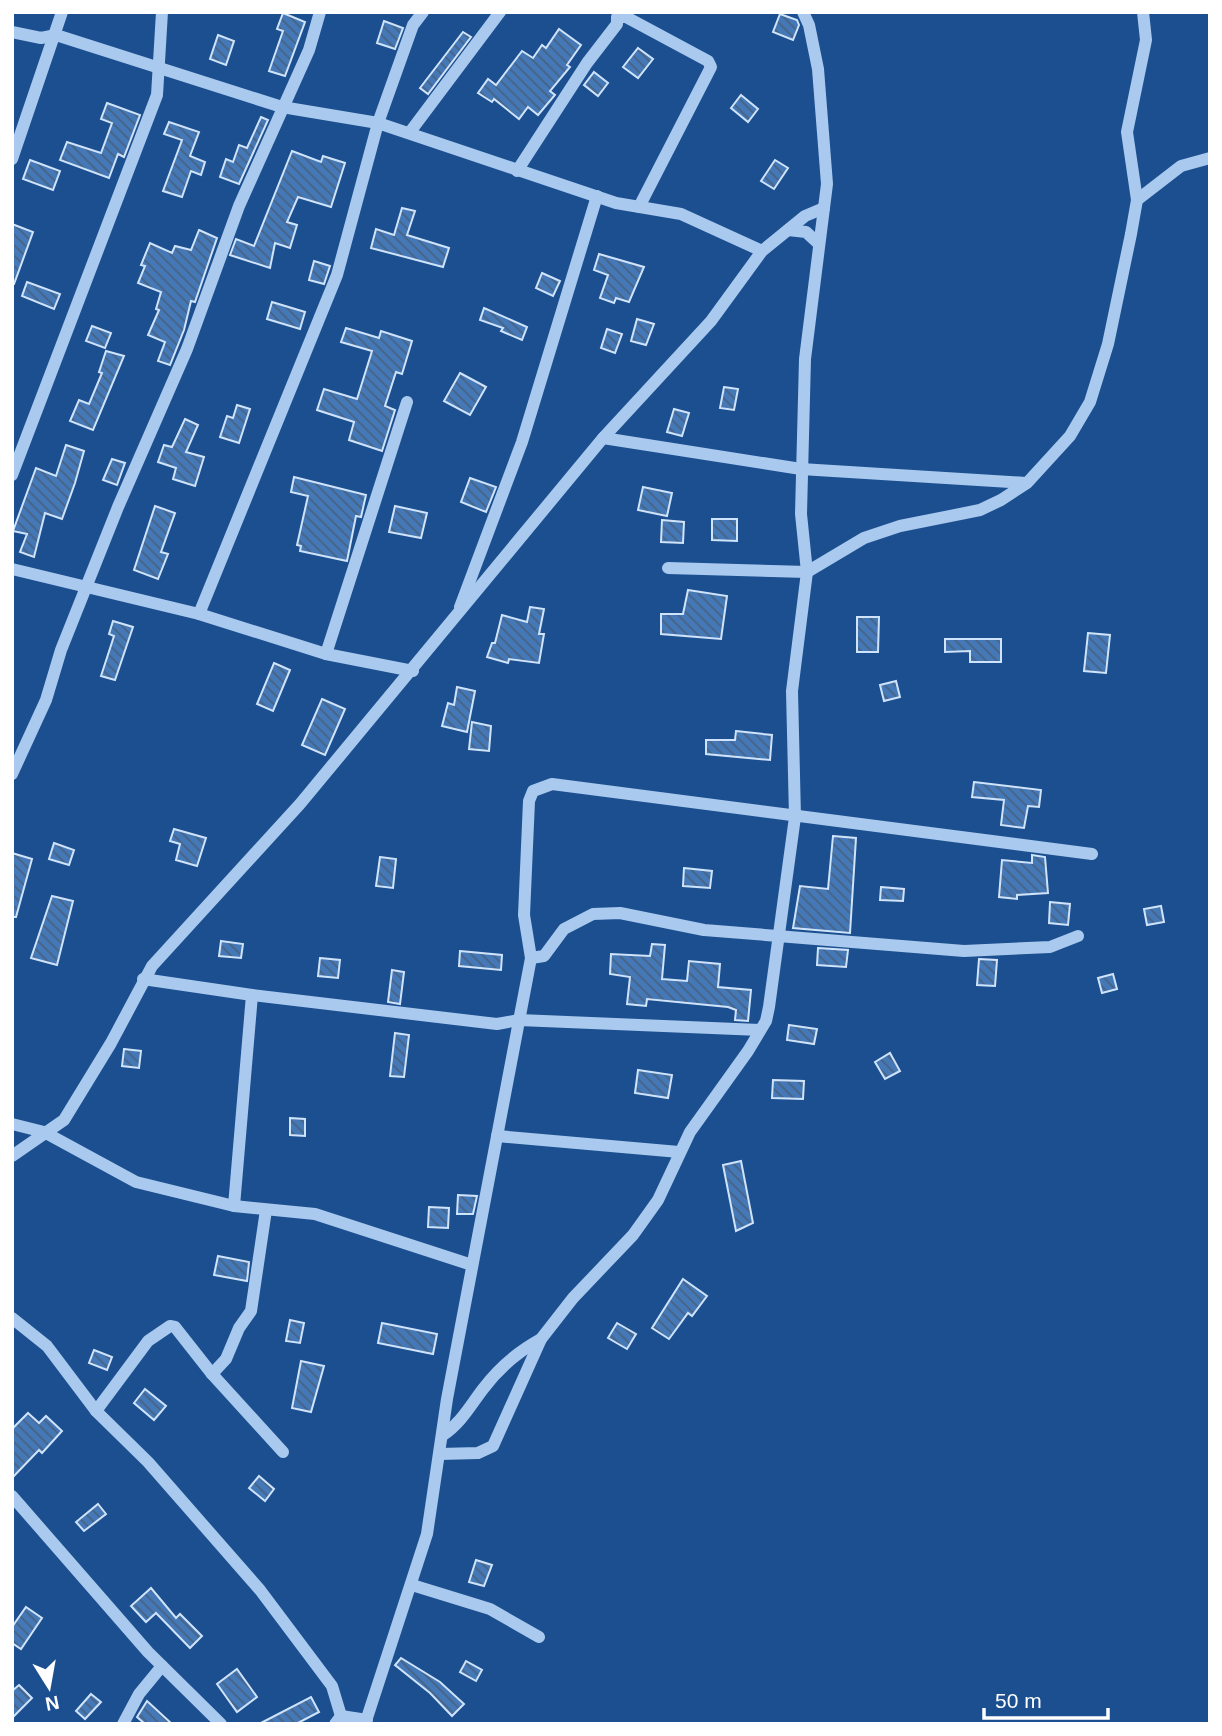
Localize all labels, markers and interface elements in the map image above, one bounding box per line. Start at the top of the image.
north arrow [14,1652,84,1722]
scale bar [984,1676,1108,1720]
text: 50 m [995,1689,1042,1712]
text: N [43,1692,61,1715]

